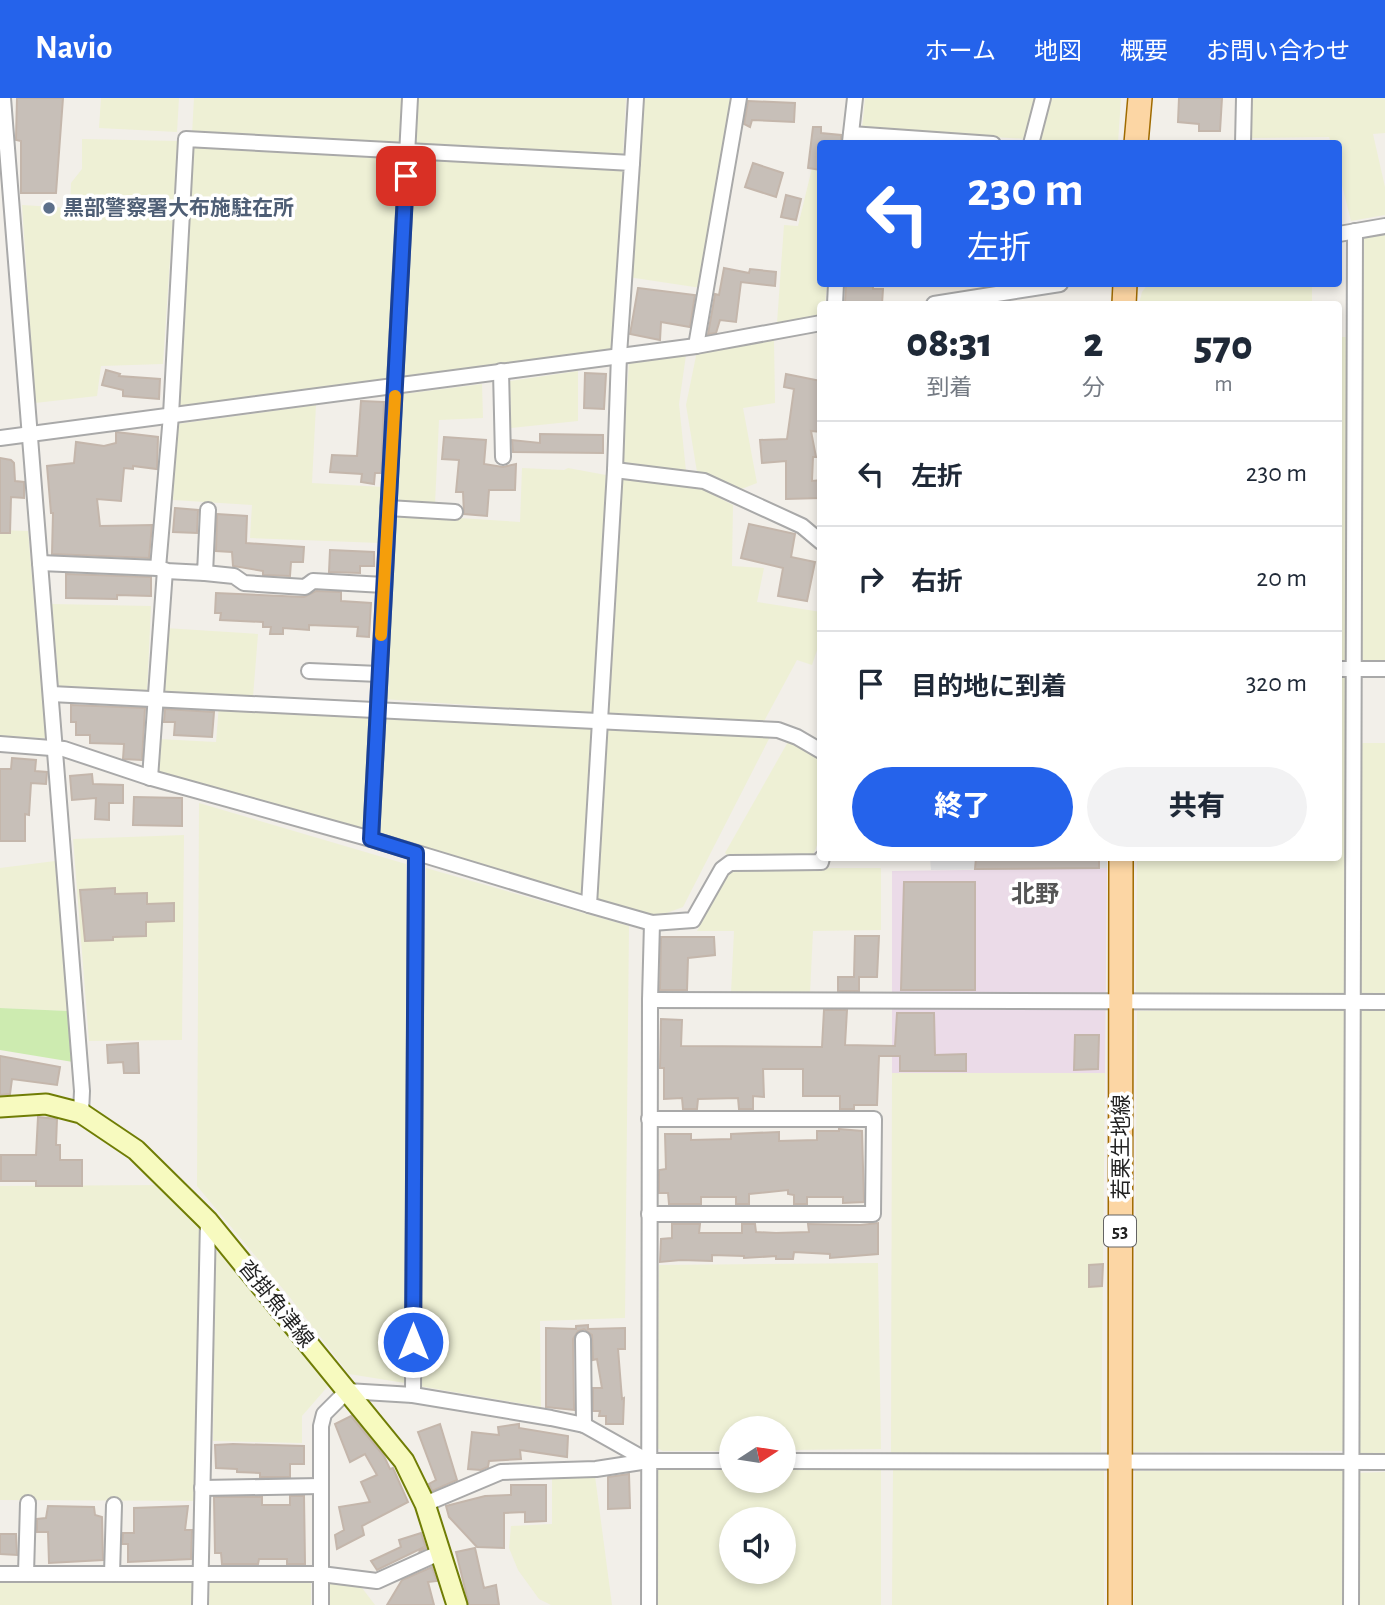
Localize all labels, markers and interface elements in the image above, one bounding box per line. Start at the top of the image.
text: Navio [35,32,113,65]
text: ホーム [925,40,996,64]
text: 地図 [1034,40,1082,64]
text: 概要 [1120,40,1168,64]
text: お問い合わせ [1206,40,1350,64]
pin [376,146,436,206]
icon: arrive [387,157,425,195]
text: 230 m [967,166,1084,215]
icon: left [852,168,943,259]
place label: 黒部警察署大布施駐在所 [63,196,294,219]
marker: 黒部警察署大布施駐在所 [41,200,57,216]
text: 左折 [967,232,1031,264]
text: 08:31 [906,322,993,364]
text: 2 [1083,322,1103,364]
text: 570 [1194,325,1253,367]
text: m [1214,373,1233,396]
text: 到着 [926,377,972,400]
text: 分 [1082,377,1105,400]
icon: left [852,455,890,493]
text: 230 m [1246,460,1307,486]
text: 左折 [911,464,963,490]
icon: right [852,560,890,598]
text: 20 m [1256,565,1307,591]
text: 右折 [911,569,963,595]
icon: arrive [852,665,890,703]
text: 320 m [1246,670,1307,696]
text: 目的地に到着 [911,674,1067,700]
button: 終了 [852,767,1073,847]
button: 共有 [1087,767,1307,847]
district label: 北野 [1011,881,1059,907]
street label: 若栗生地線 [1110,1095,1132,1200]
road number: 53 [1104,1216,1136,1246]
street label: 沓掛魚津線 [235,1256,318,1351]
position arrow [376,1305,450,1379]
north arrow [719,1416,796,1493]
map controls [719,1416,796,1584]
button: sound [719,1507,796,1584]

